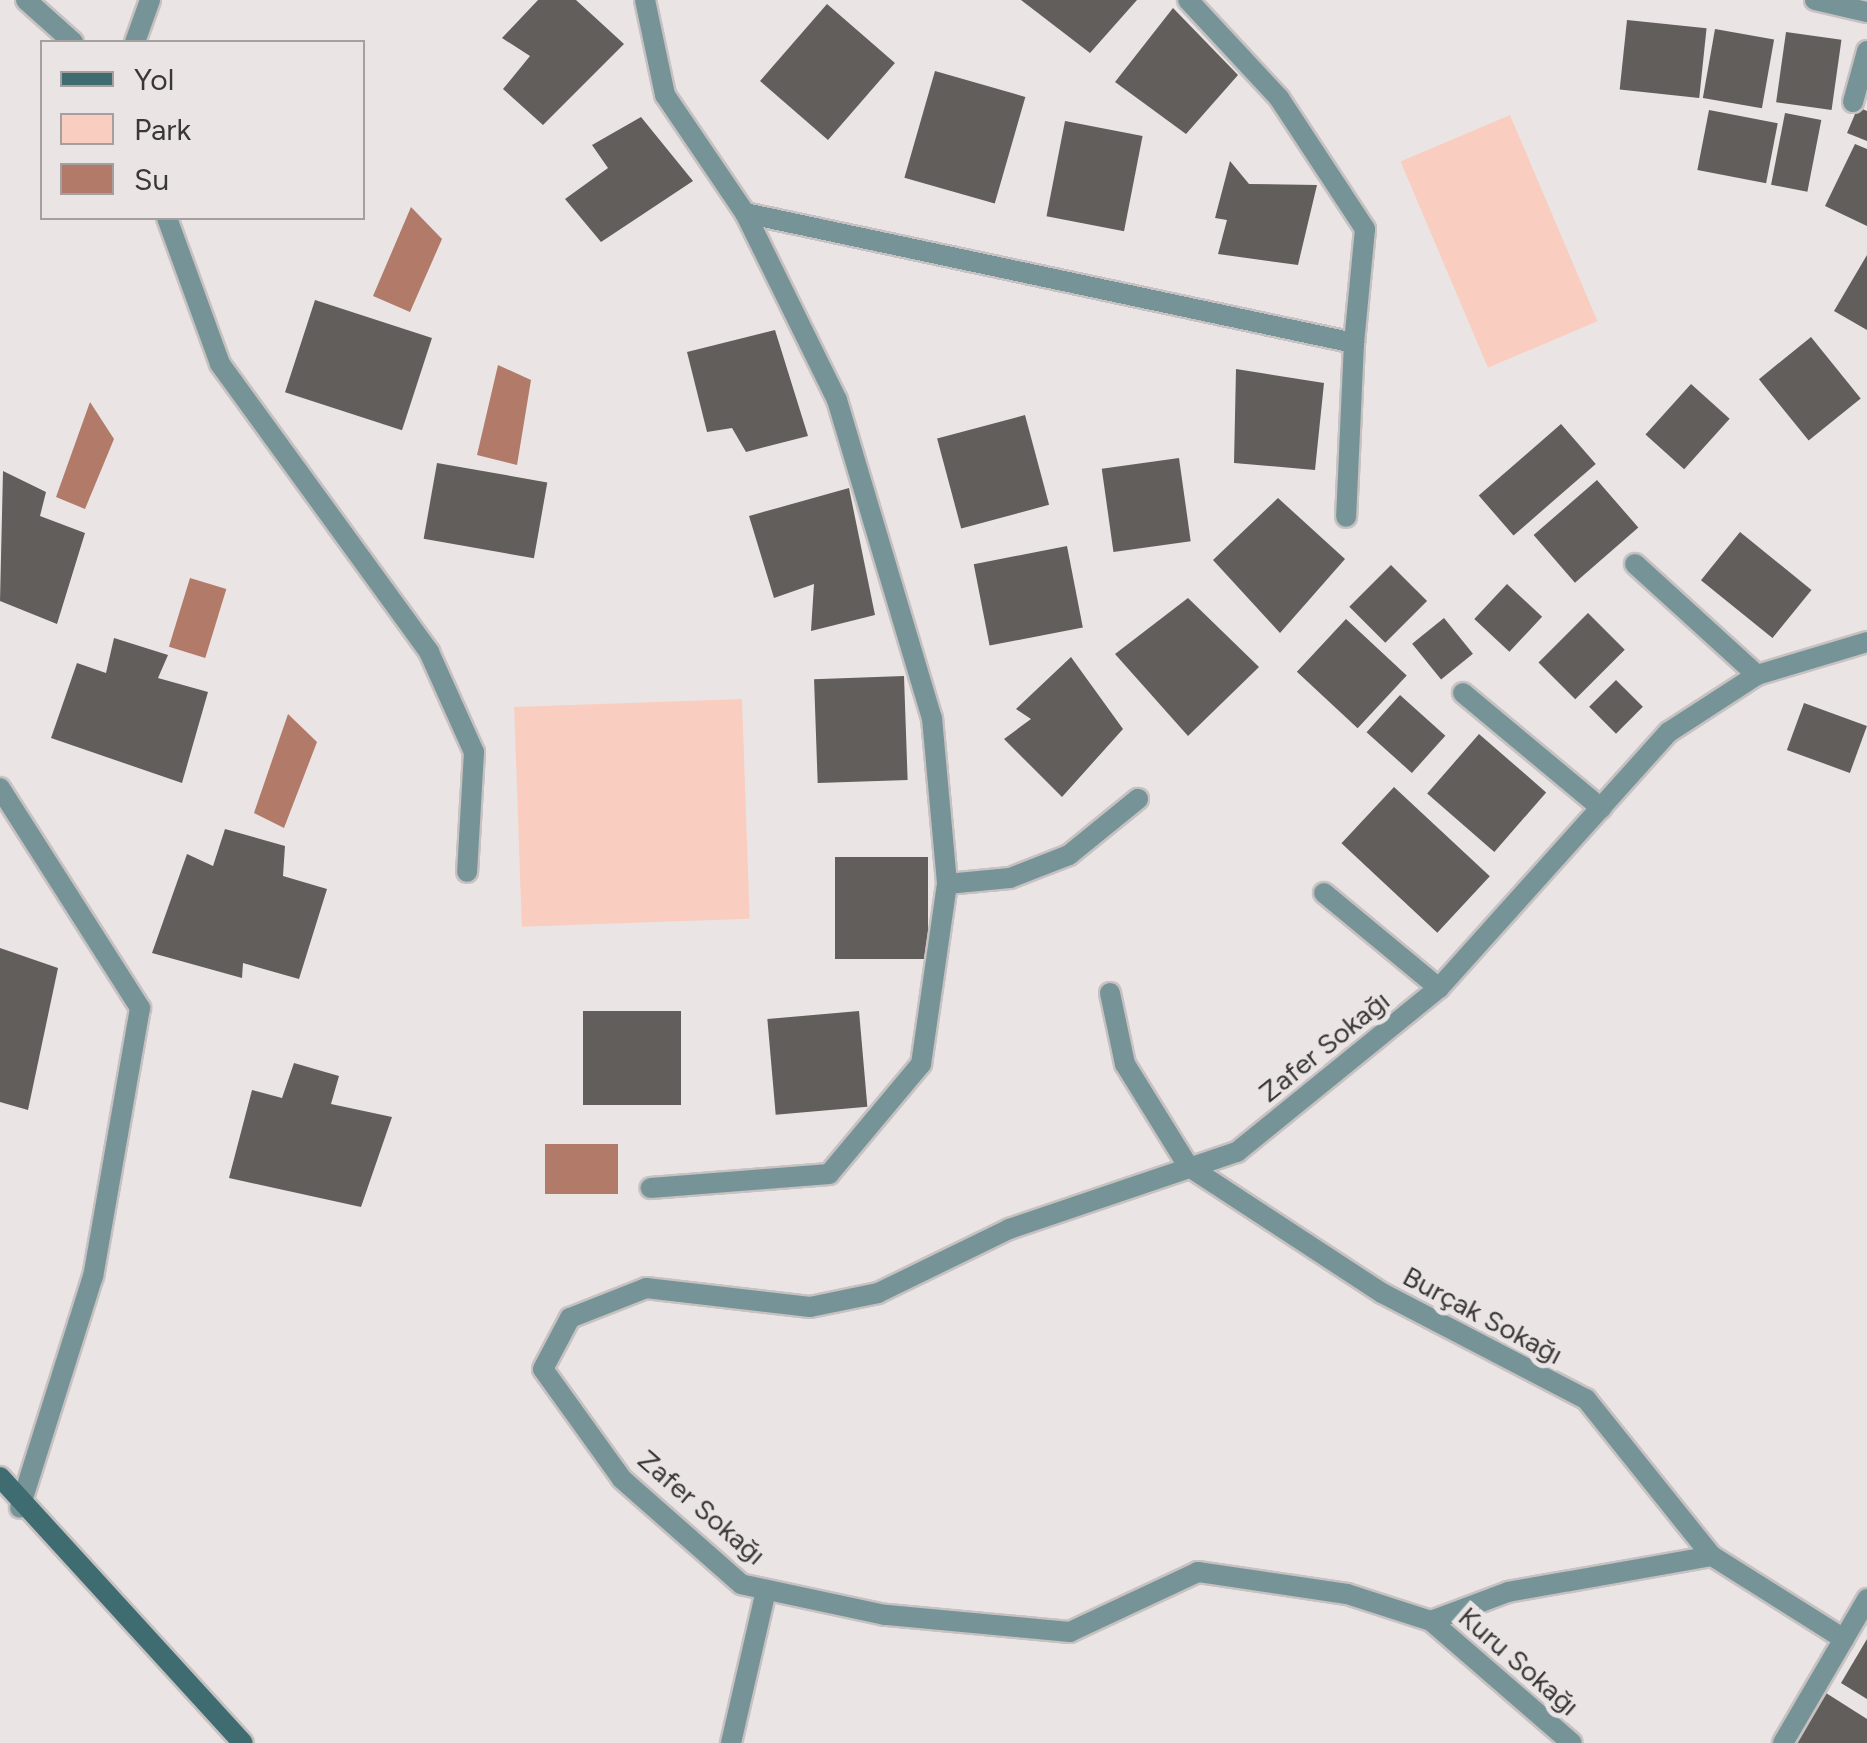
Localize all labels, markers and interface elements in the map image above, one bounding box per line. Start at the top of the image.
legend [40,40,365,220]
text: Yol [134,61,174,98]
text: Park [134,111,191,148]
text: Su [134,161,169,198]
street label: Zafer Sokağı [1252,983,1396,1109]
street label: Burçak Sokağı [1397,1259,1569,1371]
street label: Zafer Sokağı [631,1442,773,1572]
street label: Kuru Sokağı [1452,1600,1586,1722]

